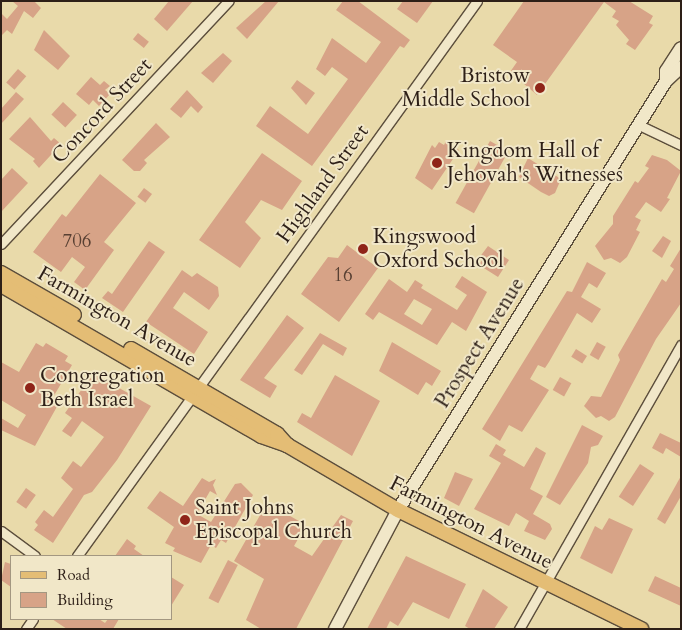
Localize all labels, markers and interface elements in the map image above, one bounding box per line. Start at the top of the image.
street label: Concord Street [47,53,157,169]
place label: Bristow Middle School [402,63,530,113]
marker: Bristow Middle School [534,82,546,94]
street label: Highland Street [272,120,374,248]
place label: Kingdom Hall of Jehovah's Witnesses [447,138,623,188]
marker: Kingdom Hall of Jehovah's Witnesses [431,157,443,169]
place label: Kingswood Oxford School [373,224,503,274]
house number: 706 [62,231,92,253]
marker: Kingswood Oxford School [357,243,369,255]
street label: Farmington Avenue [33,261,201,373]
house number: 16 [333,265,353,287]
street label: Prospect Avenue [430,273,530,413]
place label: Congregation Beth Israel [40,363,165,413]
marker: Congregation Beth Israel [24,382,36,394]
street label: Farmington Avenue [385,471,557,575]
place label: Saint Johns Episcopal Church [195,495,352,545]
marker: Saint Johns Episcopal Church [179,514,191,526]
legend [10,555,172,620]
text: Road [57,565,90,585]
text: Building [57,590,113,610]

